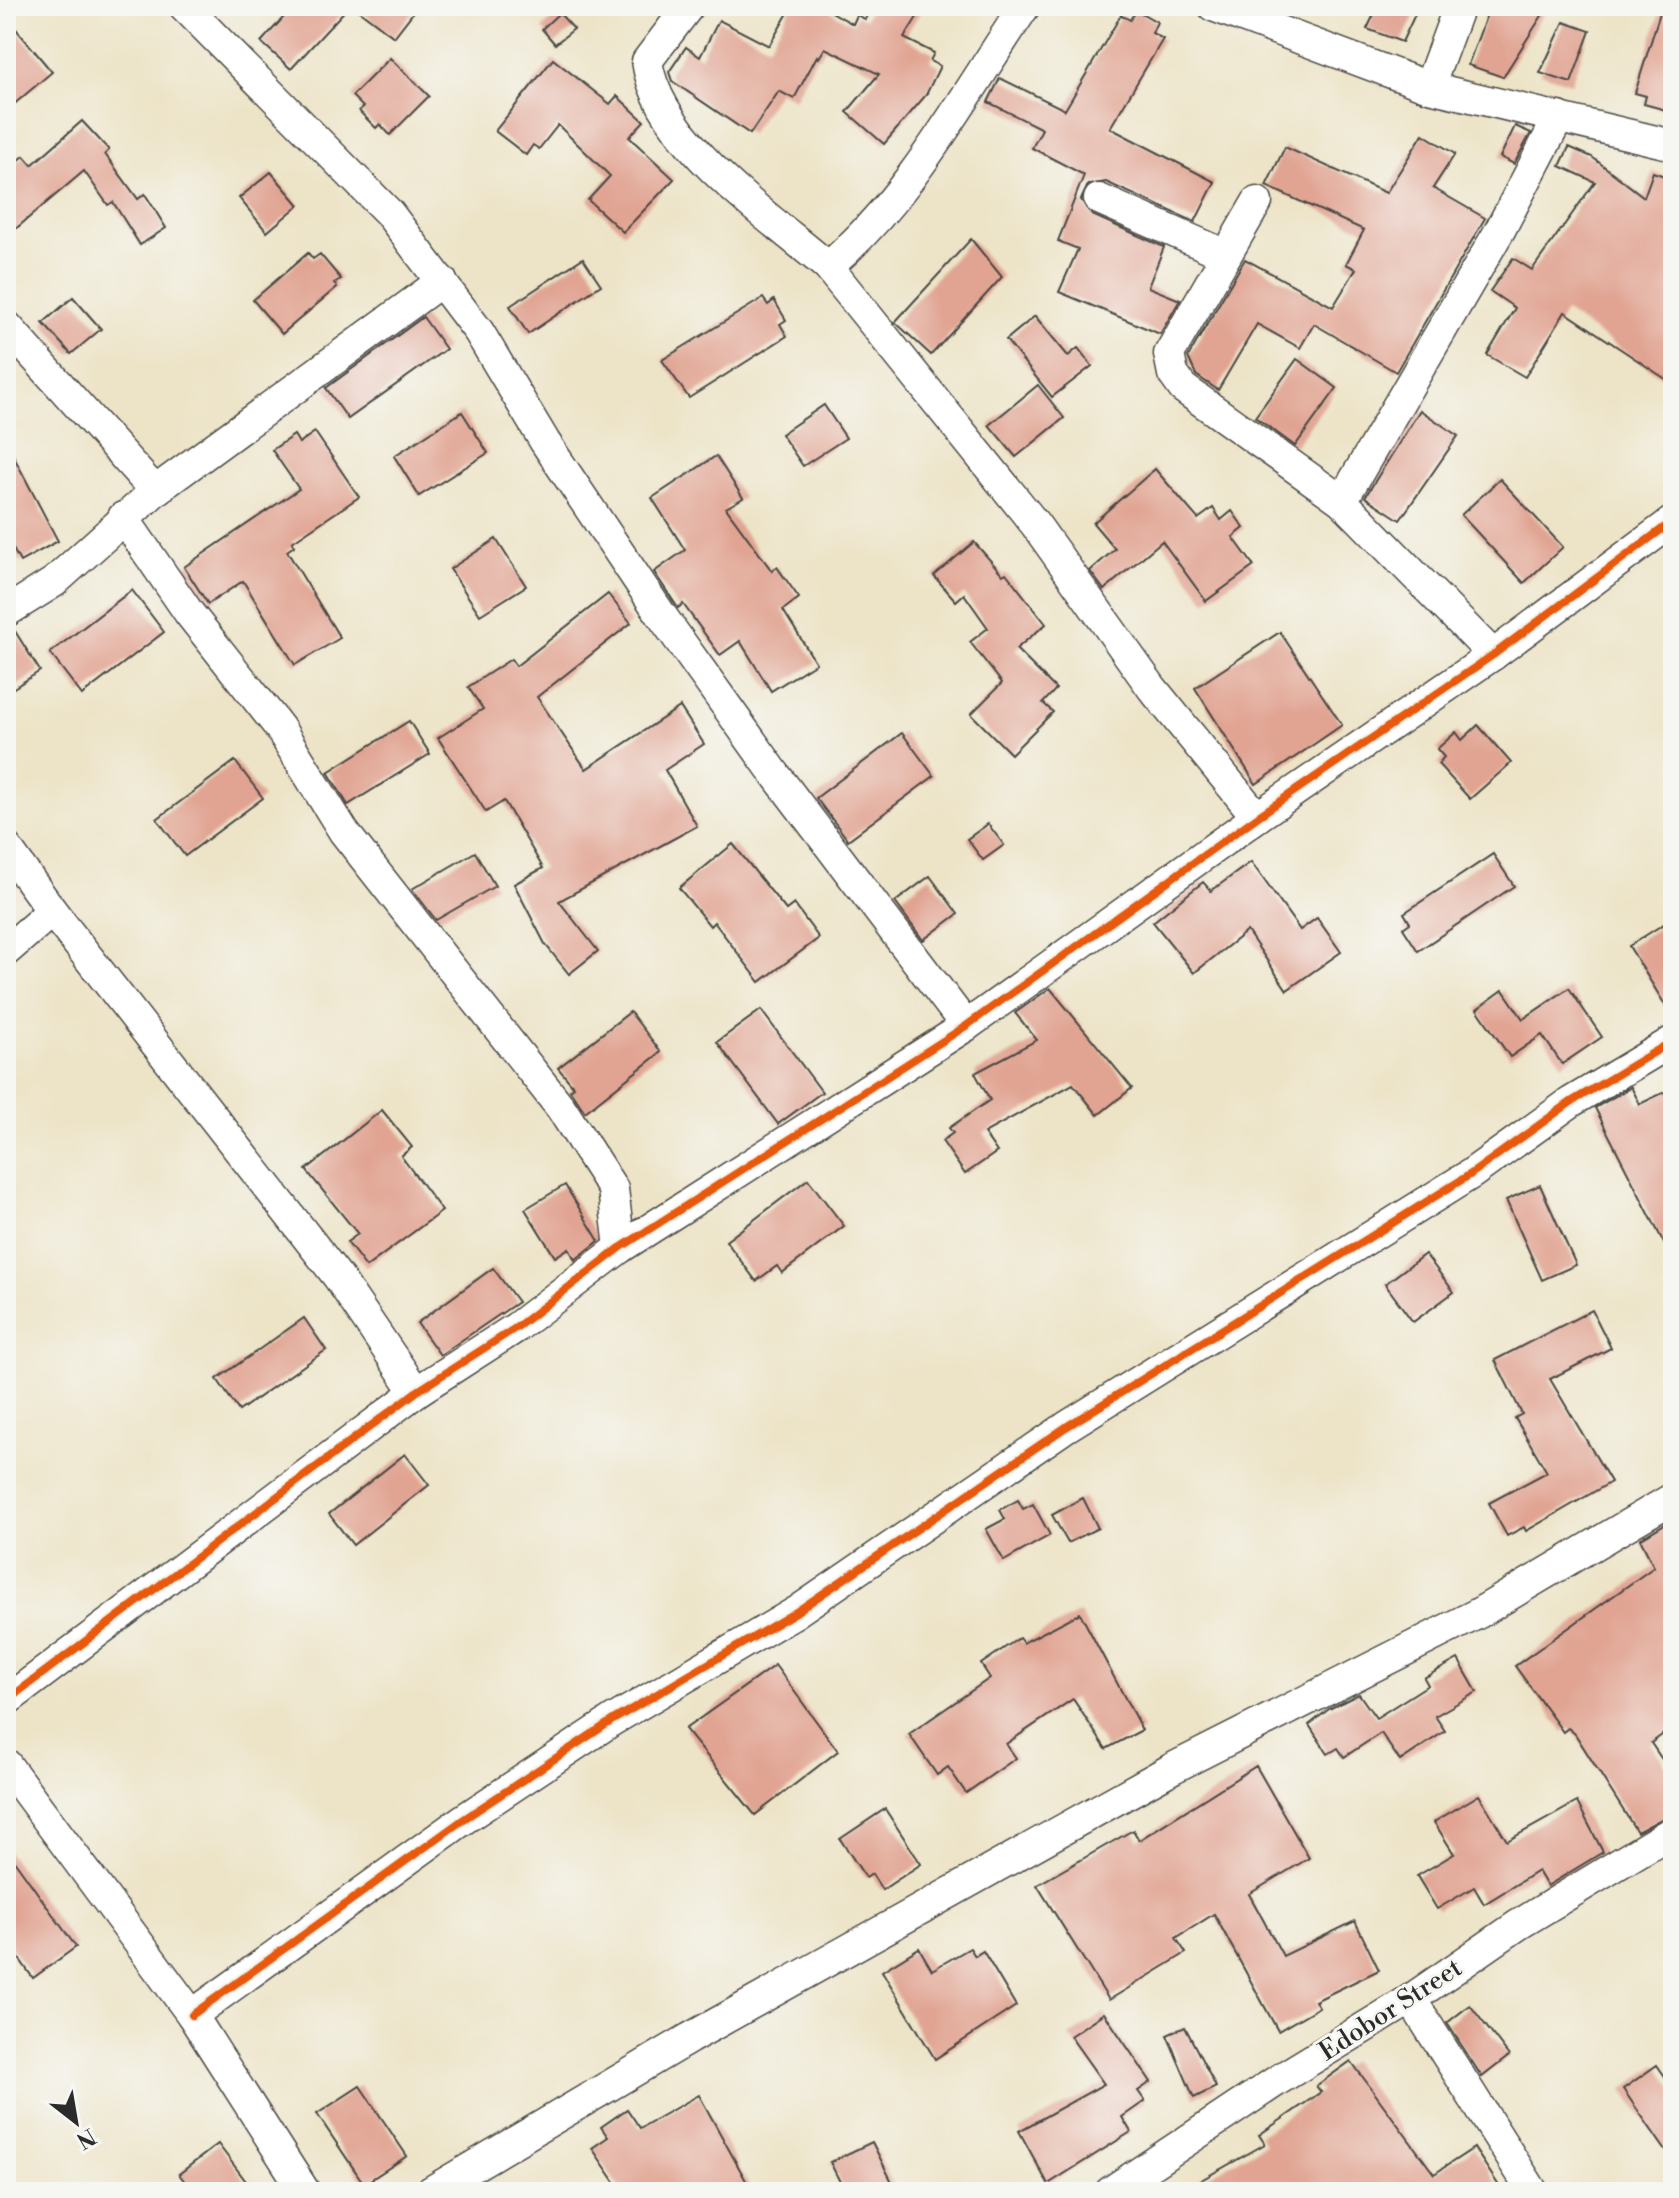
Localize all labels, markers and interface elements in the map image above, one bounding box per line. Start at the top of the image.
street label: Edobor Street [1313,1952,1468,2068]
north arrow [36,2082,116,2162]
text: N [71,2122,100,2154]

